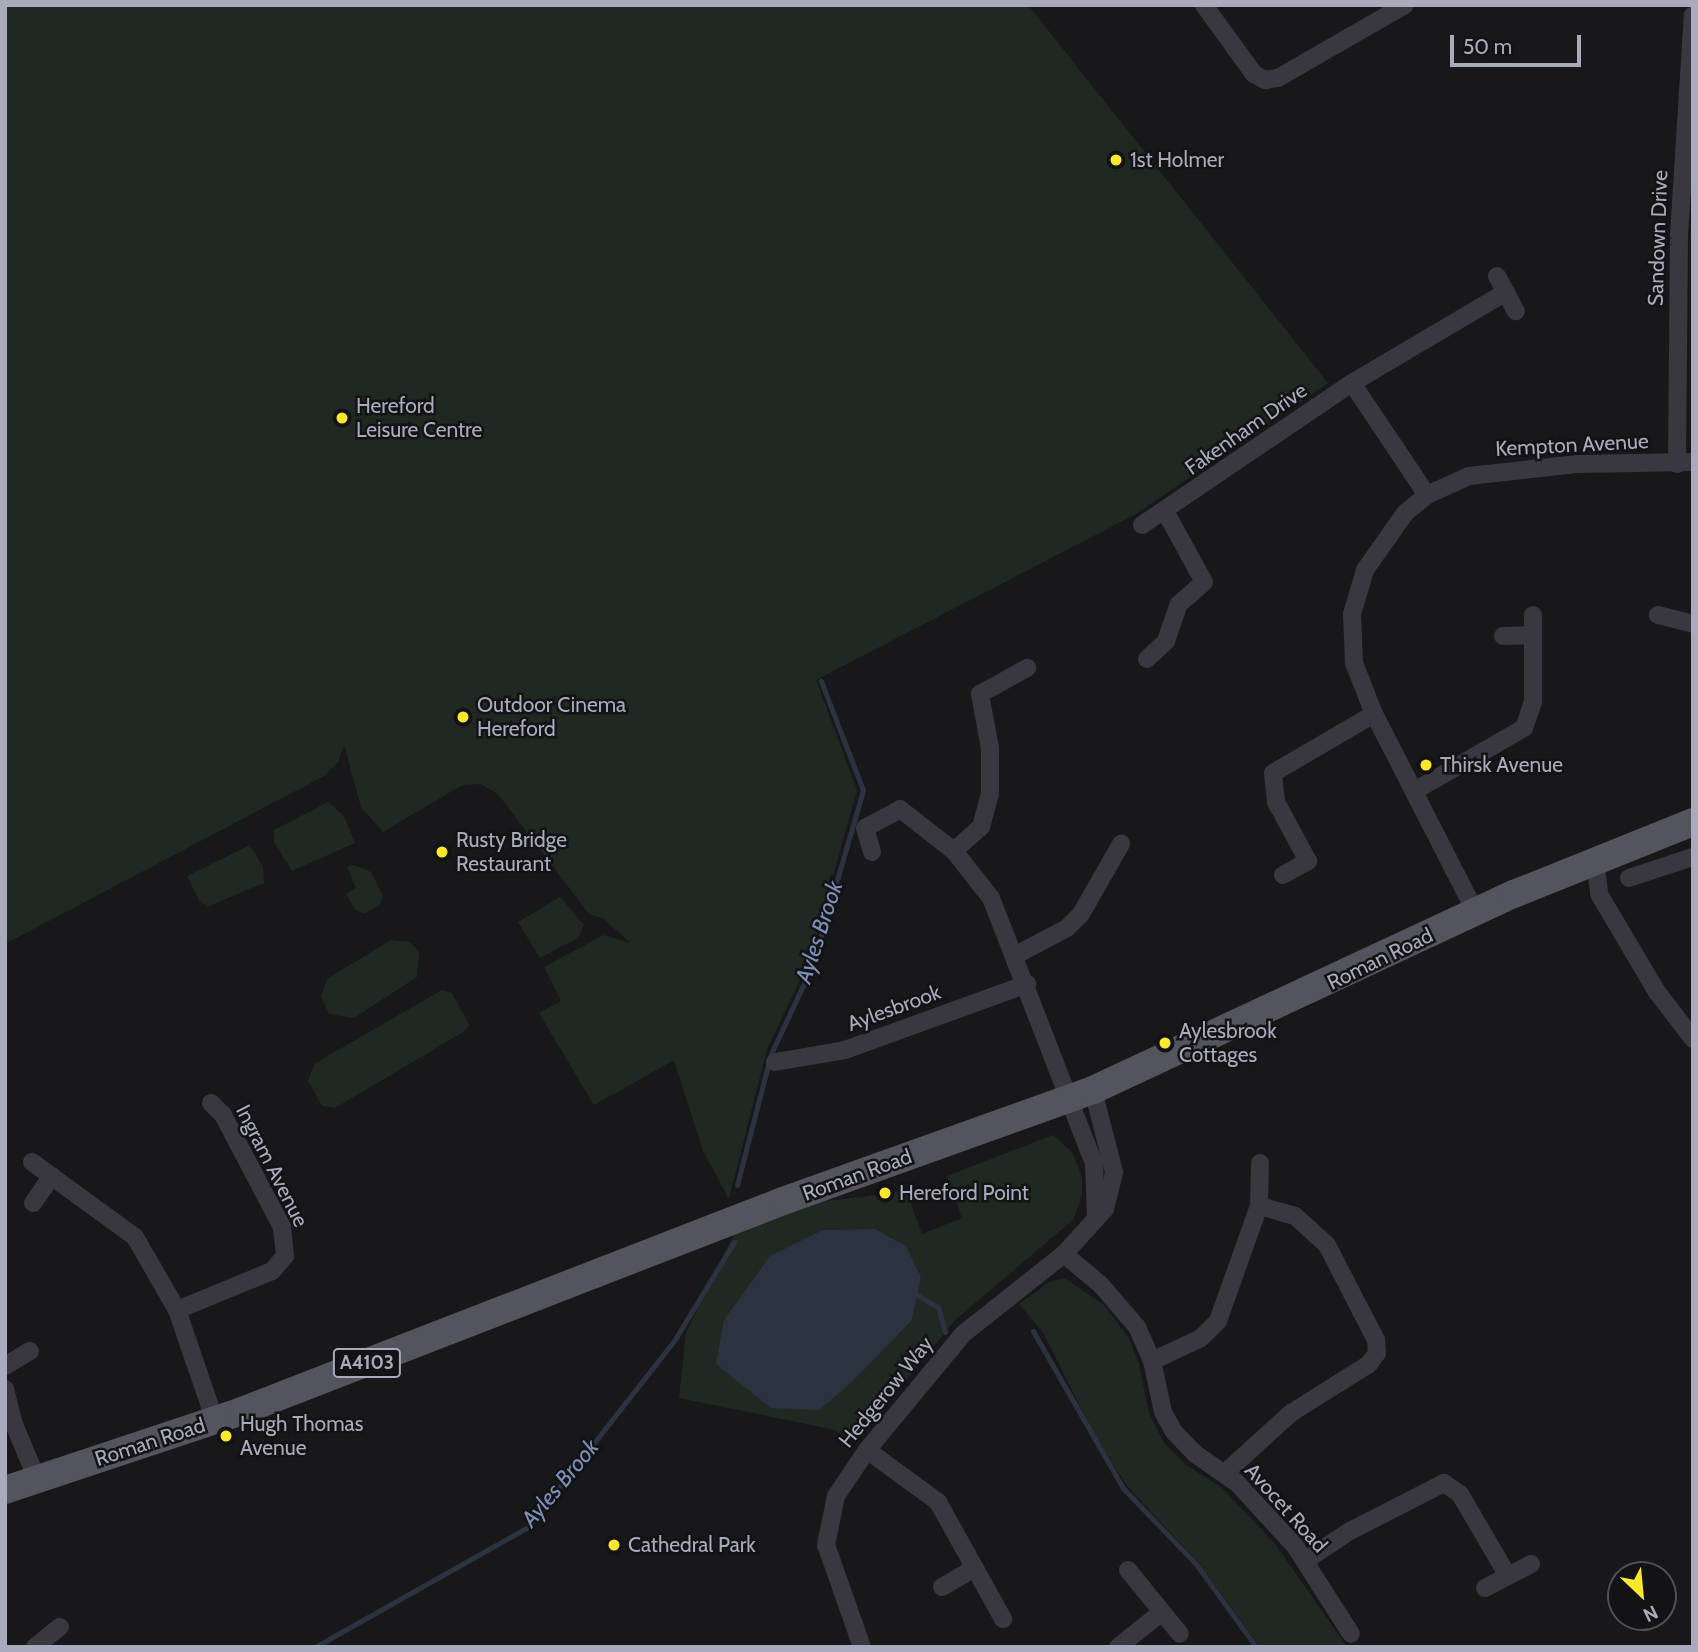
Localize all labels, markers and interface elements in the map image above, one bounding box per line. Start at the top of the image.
scale bar [1453,21,1584,65]
text: 50 m [1463,34,1512,59]
place label: 1st Holmer [1130,147,1224,173]
marker: 1st Holmer [1108,152,1124,168]
street label: Sandown Drive [1643,170,1673,306]
street label: Fakenham Drive [1180,378,1312,480]
place label: Hereford Leisure Centre [356,393,482,443]
marker: Hereford Leisure Centre [334,410,350,426]
street label: Kempton Avenue [1495,428,1649,462]
place label: Outdoor Cinema Hereford [477,692,626,742]
marker: Outdoor Cinema Hereford [455,709,471,725]
place label: Thirsk Avenue [1440,752,1563,778]
marker: Thirsk Avenue [1418,757,1434,773]
place label: Rusty Bridge Restaurant [456,827,567,877]
marker: Rusty Bridge Restaurant [434,844,450,860]
water label: Ayles Brook [790,878,848,986]
street label: Roman Road [1323,923,1437,995]
street label: Aylesbrook [844,979,944,1037]
place label: Aylesbrook Cottages [1179,1018,1277,1068]
marker: Aylesbrook Cottages [1157,1035,1173,1051]
street label: Ingram Avenue [230,1101,314,1231]
street label: Roman Road [799,1144,915,1206]
place label: Hereford Point [899,1180,1029,1206]
marker: Hereford Point [877,1185,893,1201]
street label: Hedgerow Way [834,1332,938,1452]
road number: A4103 [332,1348,402,1378]
place label: Hugh Thomas Avenue [240,1411,363,1461]
street label: Roman Road [92,1412,208,1472]
marker: Hugh Thomas Avenue [218,1428,234,1444]
water label: Ayles Brook [515,1434,605,1532]
street label: Avocet Road [1239,1458,1333,1558]
place label: Cathedral Park [628,1532,756,1558]
marker: Cathedral Park [606,1537,622,1553]
north arrow [1607,1561,1677,1631]
text: N [1639,1600,1662,1627]

